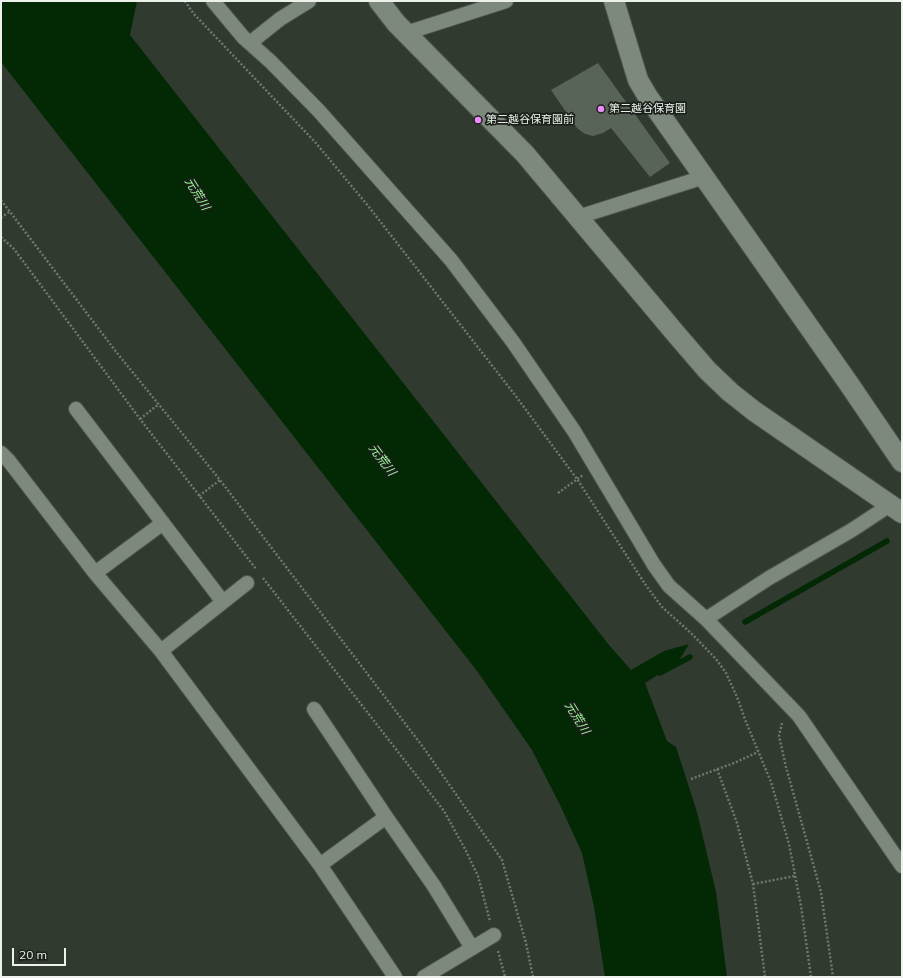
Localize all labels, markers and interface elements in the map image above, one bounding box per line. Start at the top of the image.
place label: 第二越谷保育園 [609,102,686,116]
marker: 第二越谷保育園 [596,104,606,114]
place label: 第二越谷保育園前 [486,113,574,127]
marker: 第二越谷保育園前 [473,115,483,125]
water label: 元荒川 [181,175,213,213]
water label: 元荒川 [365,441,399,479]
water label: 元荒川 [561,699,593,737]
scale bar [14,940,68,966]
text: 20 m [19,947,47,962]

